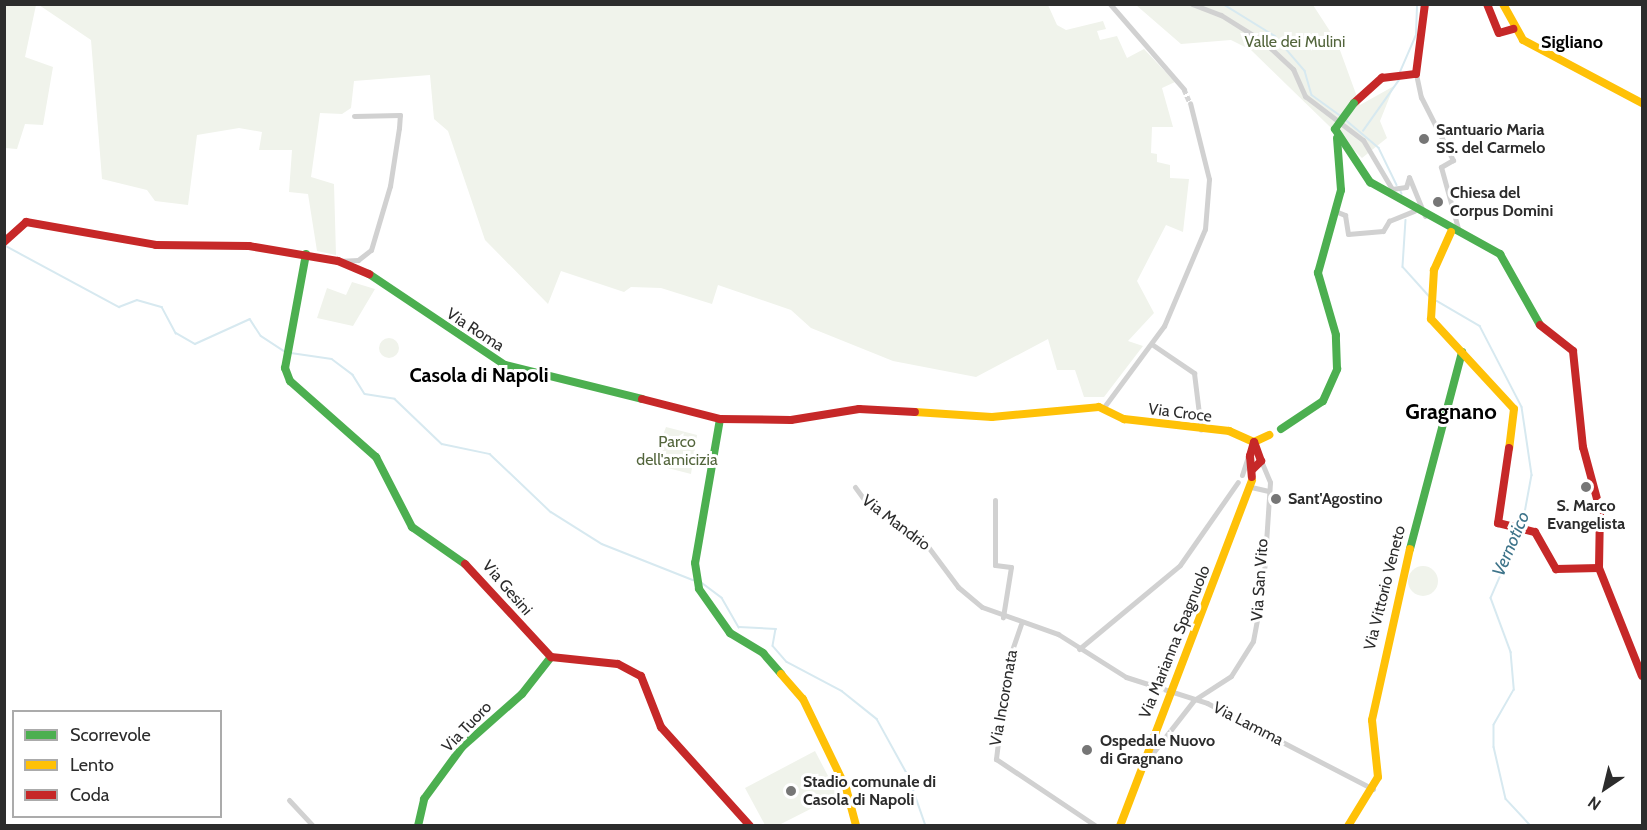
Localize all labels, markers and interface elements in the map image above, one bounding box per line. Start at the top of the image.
district label: Sigliano [1541,31,1603,53]
park label: Valle dei Mulini [1245,32,1345,52]
place label: Santuario Maria SS. del Carmelo [1436,120,1545,158]
marker: Santuario Maria SS. del Carmelo [1417,132,1431,146]
place label: Chiesa del Corpus Domini [1450,183,1553,221]
marker: Chiesa del Corpus Domini [1431,195,1445,209]
street label: Via Roma [443,304,507,356]
district label: Casola di Napoli [409,363,549,387]
district label: Gragnano [1405,399,1497,425]
street label: Via Croce [1147,400,1213,426]
park label: Parco dell'amicizia [636,432,718,470]
marker: S. Marco Evangelista [1579,480,1593,494]
place label: Sant'Agostino [1288,489,1383,509]
street label: Via Mandrio [858,491,934,555]
marker: Sant'Agostino [1269,492,1283,506]
place label: S. Marco Evangelista [1547,496,1625,534]
water label: Vernotico [1488,508,1534,580]
street label: Via Vittorio Veneto [1360,524,1410,652]
street label: Via San Vito [1248,538,1272,622]
street label: Via Gesini [478,557,536,619]
street label: Via Marianna Spagnuolo [1135,563,1215,721]
street label: Via Incoronata [986,648,1022,748]
street label: Via Tuoro [438,698,496,756]
street label: Via Lamma [1210,698,1286,750]
legend [12,710,222,818]
text: Scorrevole [70,724,151,746]
place label: Ospedale Nuovo di Gragnano [1100,731,1215,769]
marker: Ospedale Nuovo di Gragnano [1078,741,1096,759]
text: Lento [70,754,114,776]
north arrow [1575,758,1635,818]
place label: Stadio comunale di Casola di Napoli [803,772,936,810]
text: Coda [70,784,109,806]
marker: Stadio comunale di Casola di Napoli [784,784,798,798]
text: N [1584,792,1604,814]

